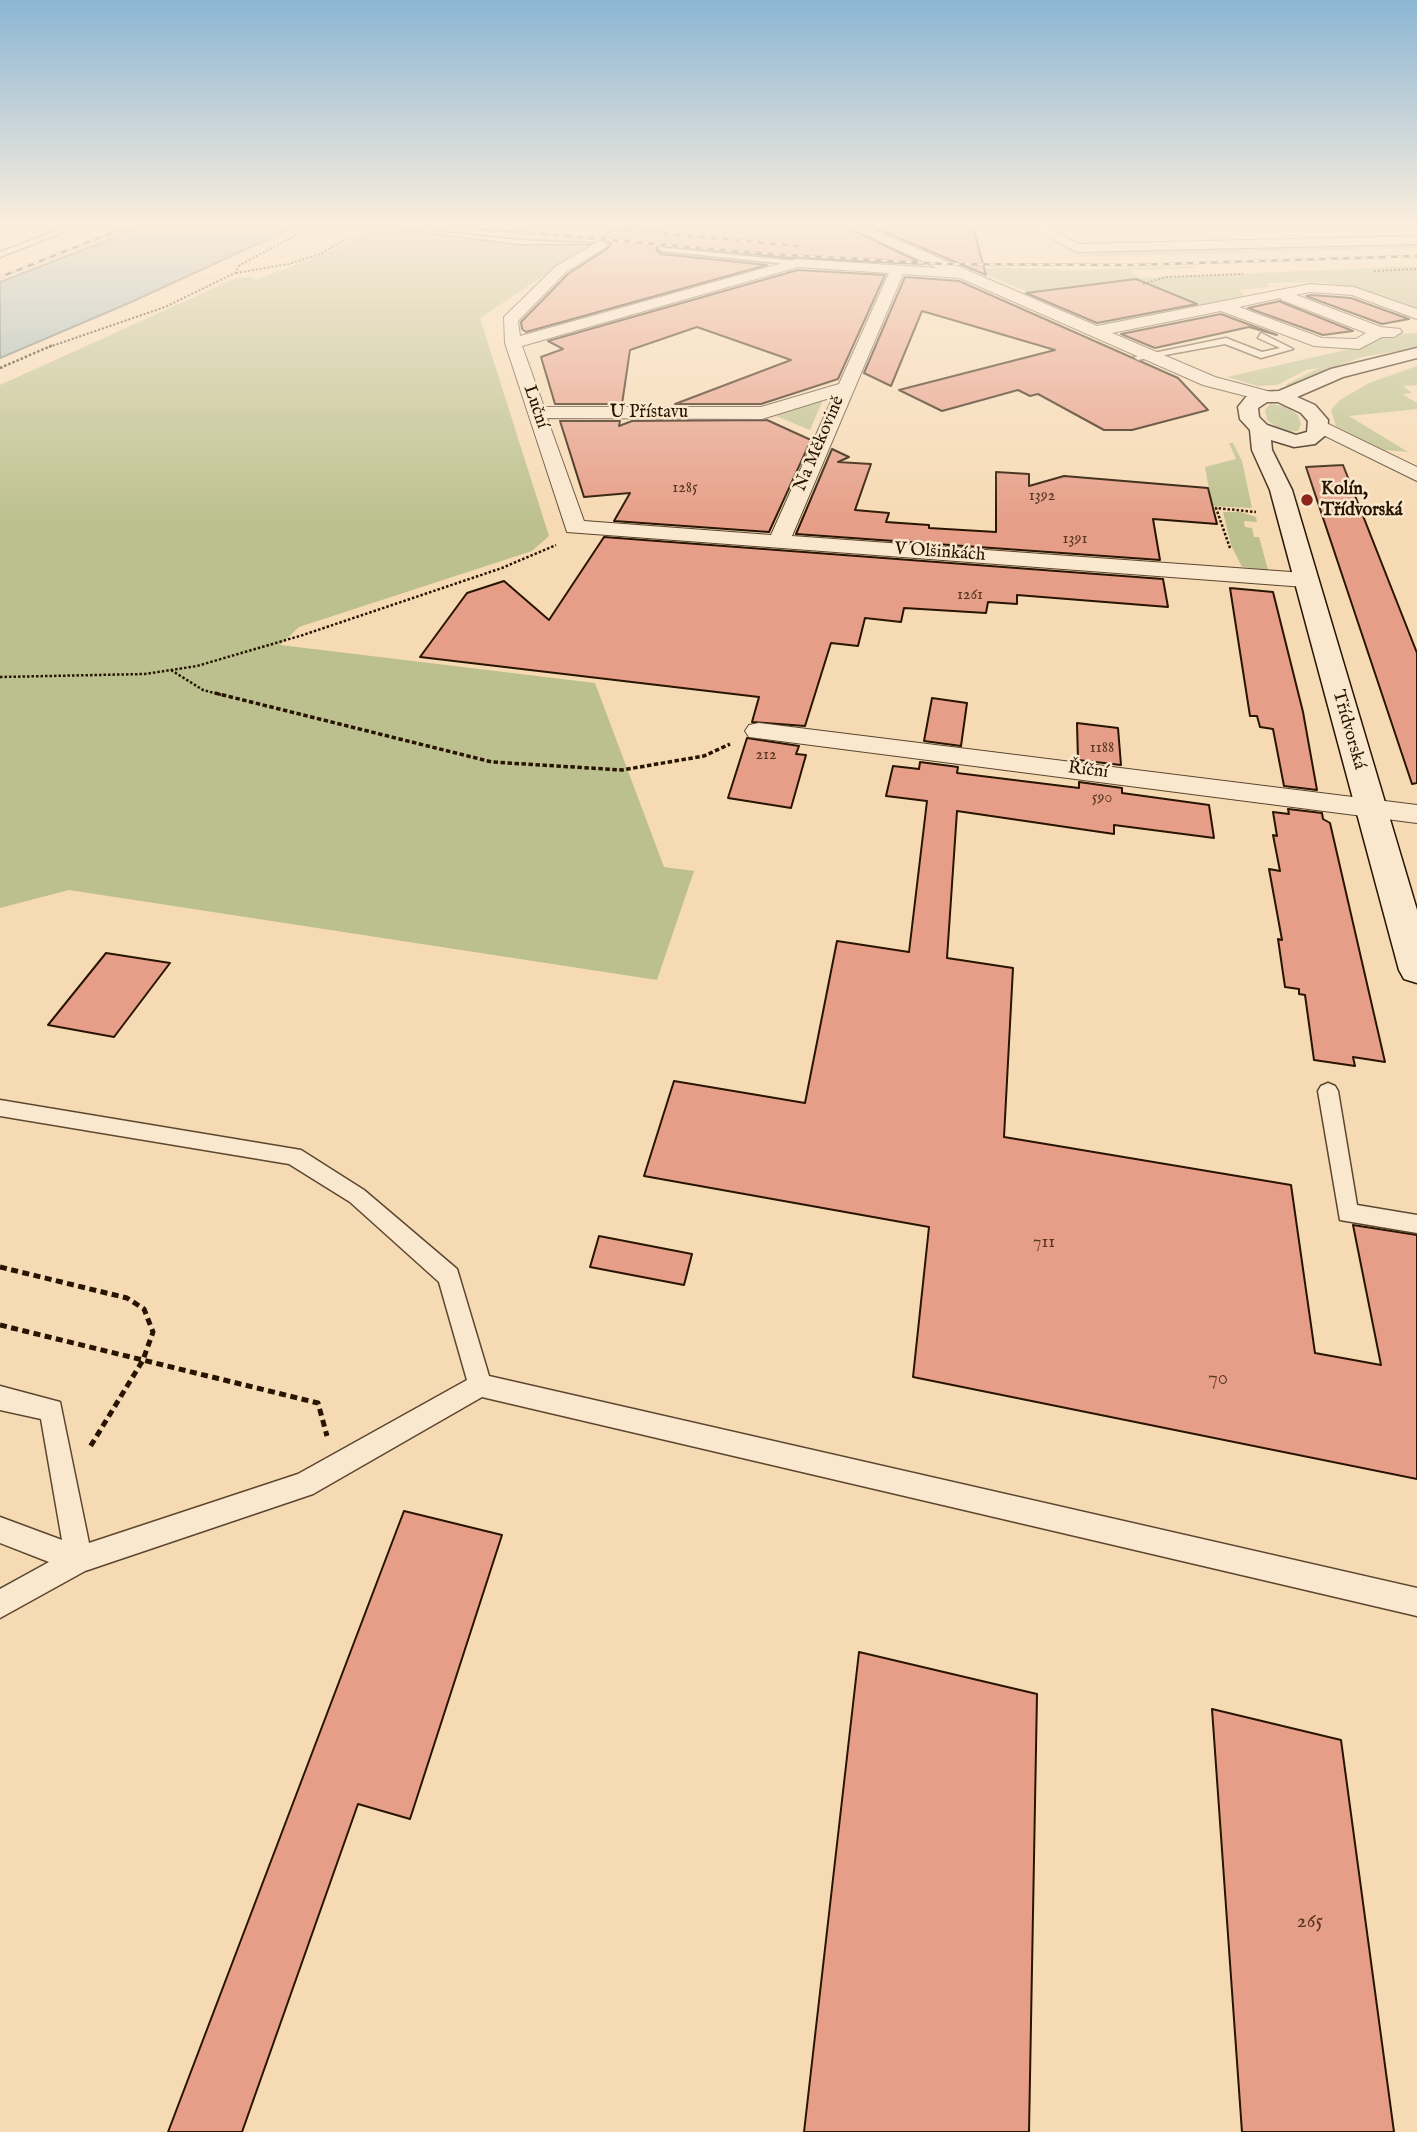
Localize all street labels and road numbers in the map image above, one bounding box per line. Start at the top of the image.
street label: Luční [518,383,552,431]
street label: Na Měkovině [790,393,850,495]
street label: U Přístavu [610,402,688,424]
street label: V Olšinkách [894,539,986,567]
street label: Třídvorská [1326,688,1370,772]
street label: Říční [1067,758,1109,784]

